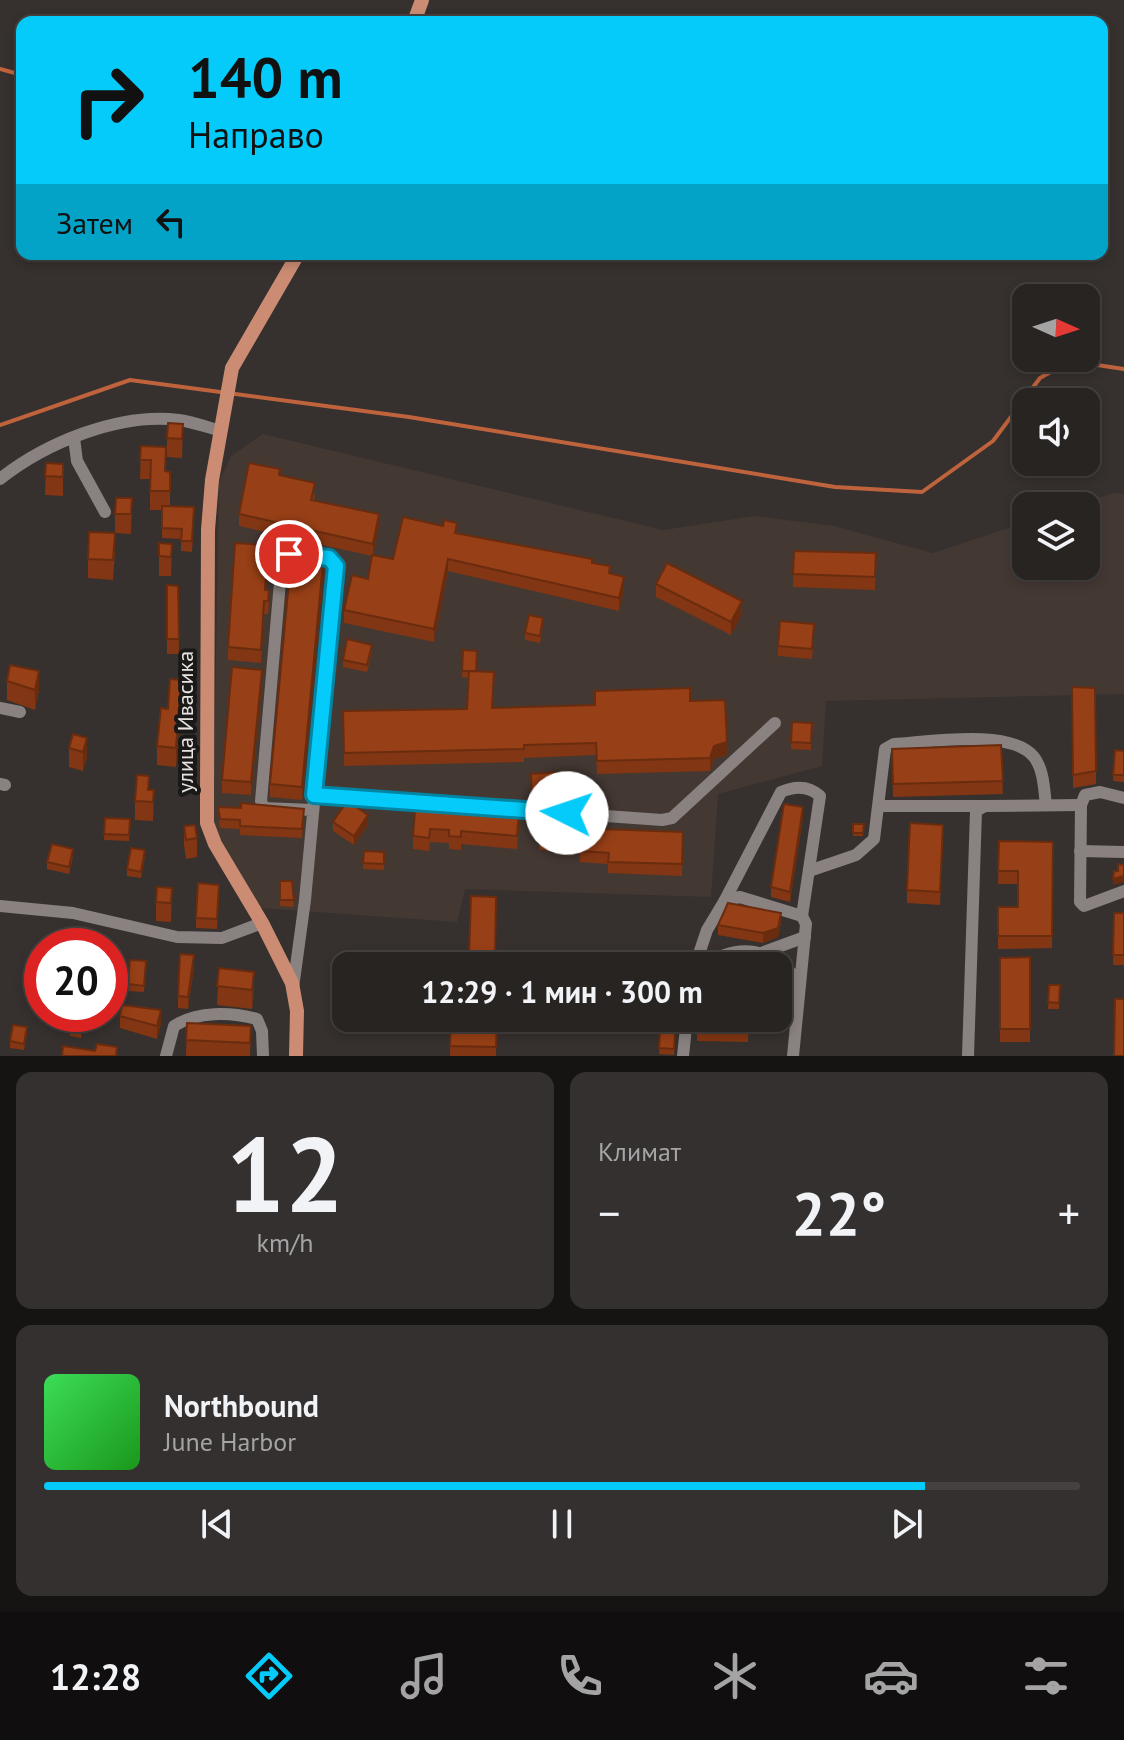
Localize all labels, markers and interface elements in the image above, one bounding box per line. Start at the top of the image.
text: 140 m [188,41,343,113]
icon: right [56,48,160,152]
text: Направо [188,111,324,158]
icon: left [149,200,193,244]
text: Затем [56,203,133,242]
north arrow [1012,284,1100,372]
map controls [1012,284,1100,580]
button: sound [1012,388,1100,476]
button: layers [1012,492,1100,580]
pin [255,520,323,588]
icon: arrive [267,532,311,576]
street label: улица Ивасика [171,651,199,793]
position arrow [525,771,609,855]
speed limit sign: 20 [24,928,128,1032]
text: 12:29 · 1 мин · 300 m [421,972,703,1011]
text: 12 [226,1106,344,1241]
text: Климат [598,1135,681,1168]
text: 22° [792,1174,886,1252]
text: − [598,1184,620,1241]
text: + [1058,1184,1080,1241]
text: km/h [257,1226,314,1259]
text: Northbound [164,1386,319,1425]
text: June Harbor [164,1425,296,1458]
icon: previous [195,1502,239,1546]
icon: pause [540,1502,584,1546]
icon: next [885,1502,929,1546]
icon: directions [241,1648,297,1704]
icon: music [396,1648,452,1704]
icon: phone [552,1648,608,1704]
icon: climate [707,1648,763,1704]
icon: car [863,1648,919,1704]
icon: filters [1018,1648,1074,1704]
text: 12:28 [50,1653,141,1700]

